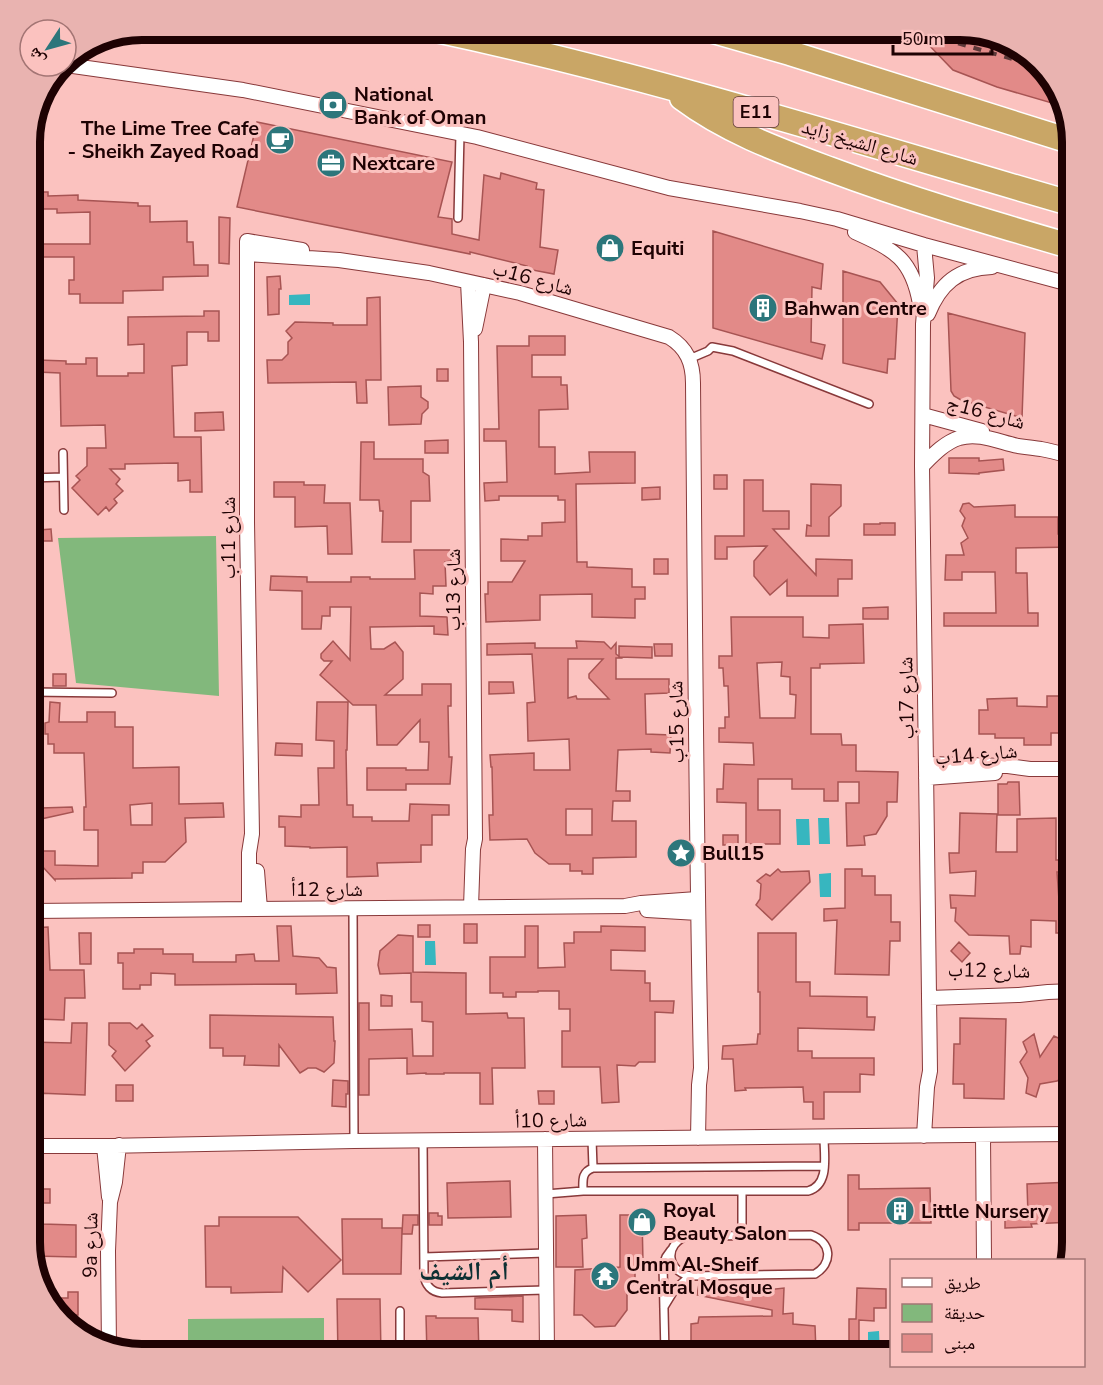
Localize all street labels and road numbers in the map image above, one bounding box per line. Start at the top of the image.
road number: E11 [734,97,778,127]
street label: شارع الشيخ زايد [799,113,921,172]
street label: شارع 16ب [489,255,576,302]
street label: شارع 16ج [944,389,1028,436]
street label: شارع 11ب [215,497,242,579]
street label: شارع 13ب [440,549,467,631]
street label: شارع 17ب [892,656,921,740]
street label: شارع 15ب [662,680,691,764]
street label: شارع 14ب [934,737,1018,772]
street label: شارع 12أ [291,876,363,903]
street label: شارع 12ب [947,956,1031,985]
street label: شارع 10أ [515,1106,587,1135]
street label: 9a شارع [76,1212,105,1278]

